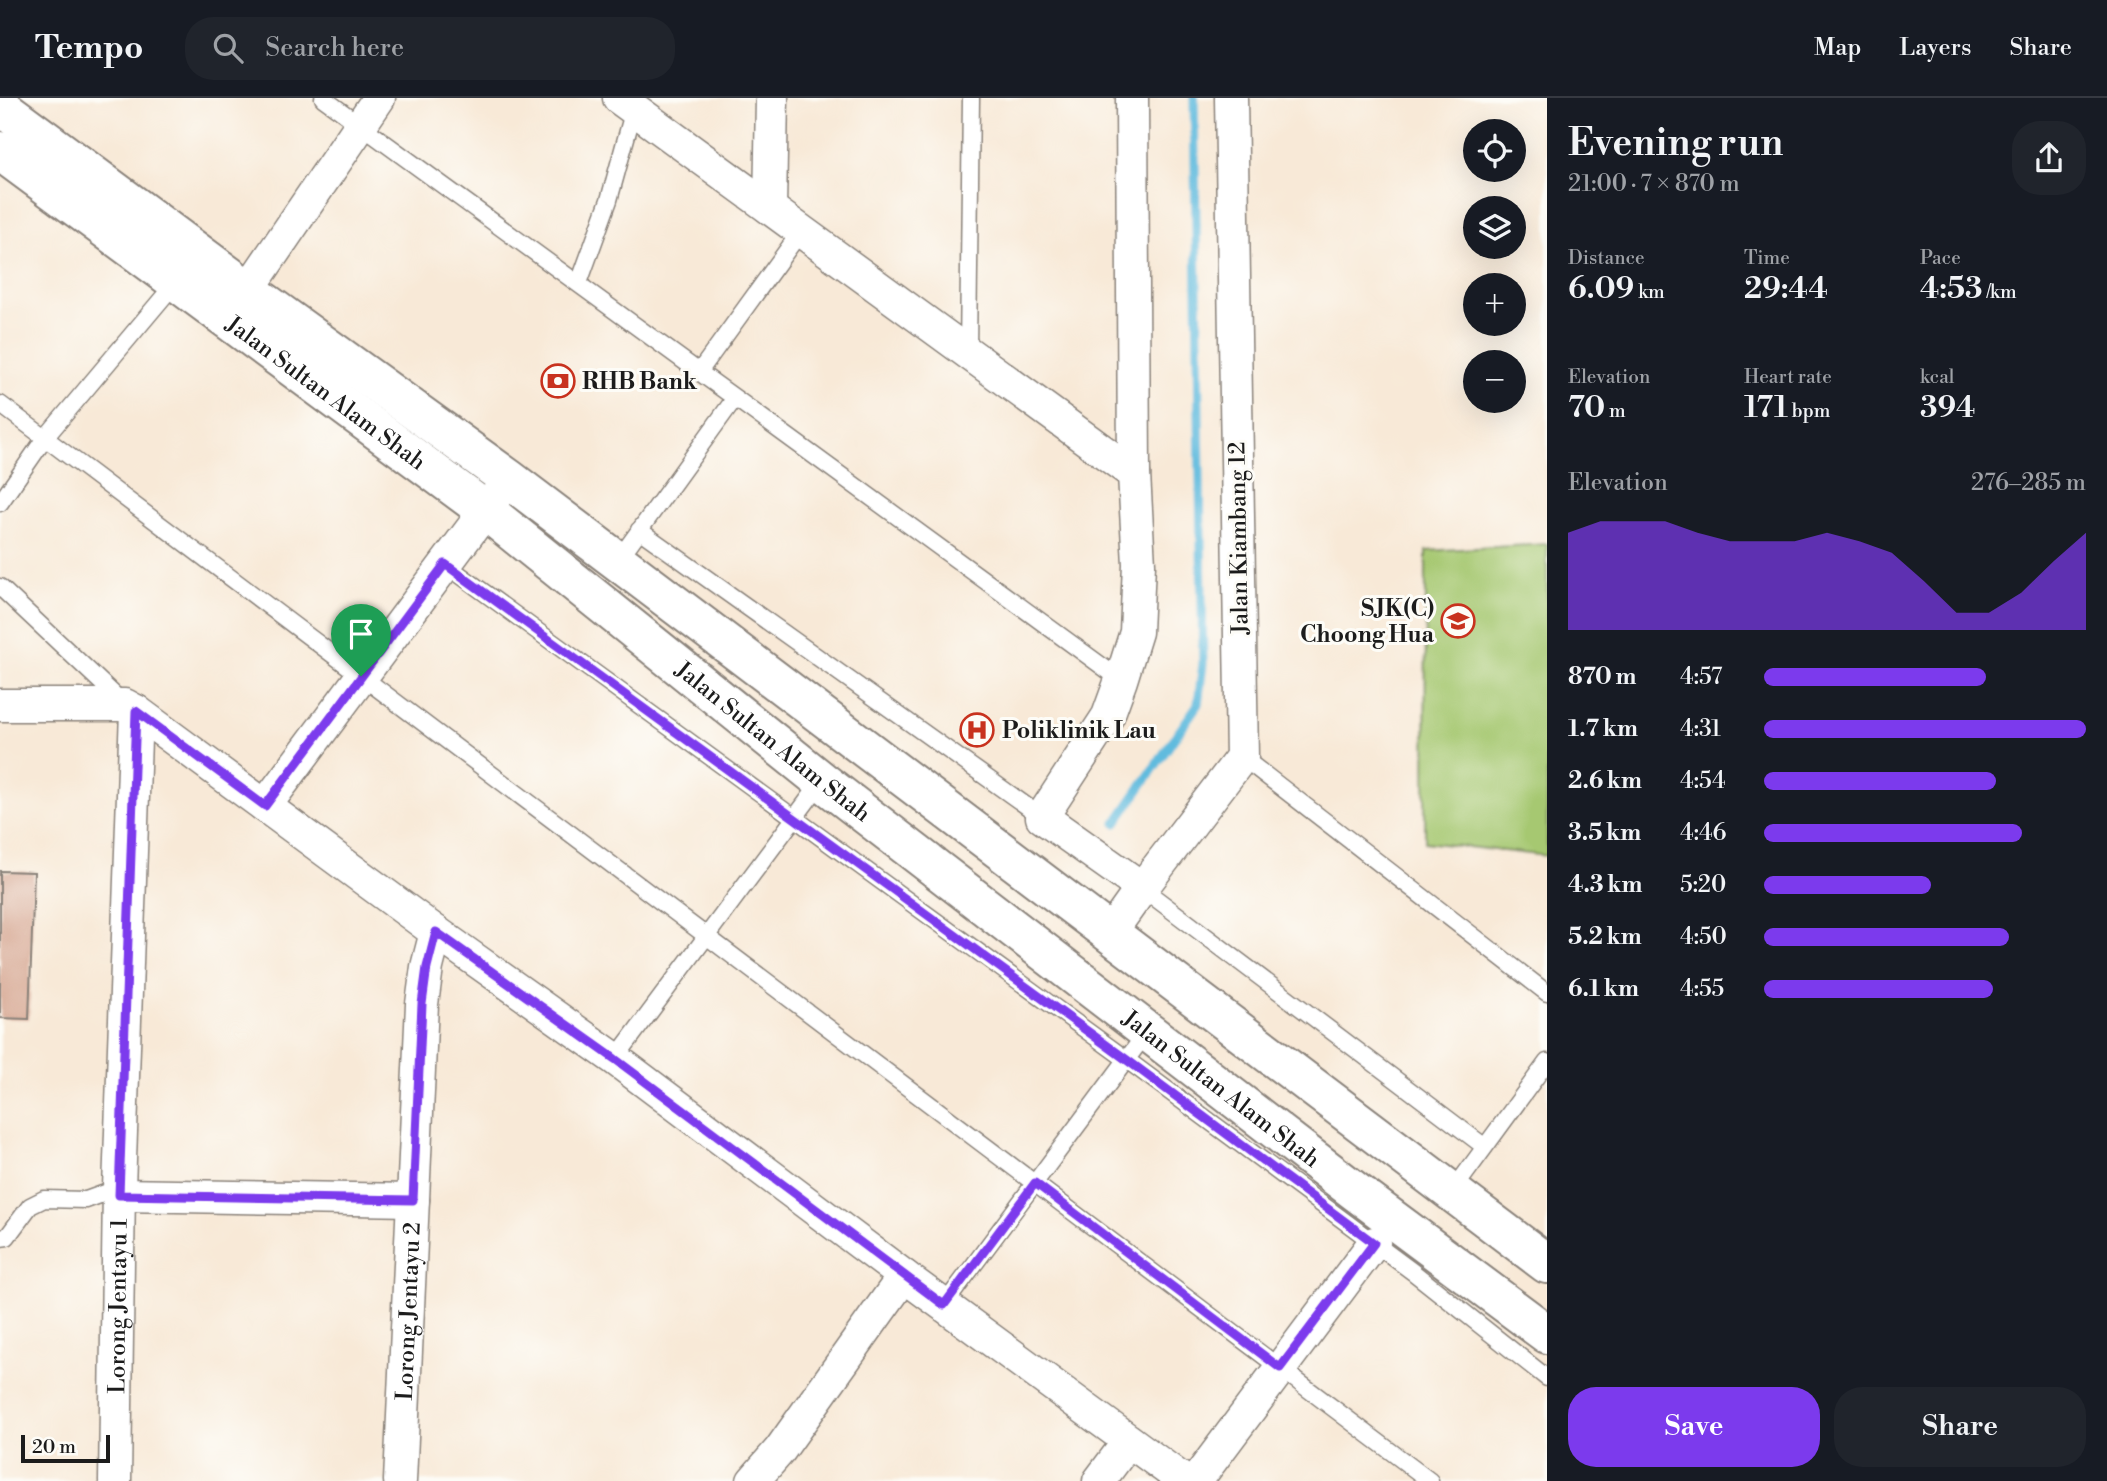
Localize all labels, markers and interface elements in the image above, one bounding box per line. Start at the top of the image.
search box [185,17,675,80]
text: Tempo [35,28,143,69]
icon: search [209,29,247,67]
text: Search here [265,32,404,64]
text: Map [1814,33,1861,63]
text: Layers [1899,33,1971,63]
text: Share [2009,33,2072,63]
map controls [1463,119,1526,413]
button: locate [1463,119,1526,182]
text: Evening run [1568,120,1783,167]
button: share [2012,121,2086,195]
text: 21:00 · 7 × 870 m [1568,170,1740,198]
button: layers [1463,196,1526,259]
text: Distance [1568,246,1645,270]
text: Time [1744,246,1790,270]
text: Pace [1920,246,1961,270]
text: 6.09 [1568,270,1634,308]
text: 29:44 [1744,270,1828,308]
text: 4:53 [1920,270,1983,308]
button: + [1463,273,1526,336]
text: km [1634,280,1665,304]
text: /km [1983,280,2017,304]
street label: Jalan Sultan Alam Shah [220,310,431,477]
button: − [1463,350,1526,413]
bank icon: RHB Bank [539,362,577,400]
text: Elevation [1568,365,1650,389]
text: Heart rate [1744,365,1832,389]
text: kcal [1920,365,1954,389]
place label: RHB Bank [582,368,698,396]
text: 70 [1568,389,1605,427]
text: 171 [1744,389,1788,427]
text: 394 [1920,389,1975,427]
text: m [1605,399,1626,423]
text: bpm [1788,399,1830,423]
street label: Jalan Kiambang 12 [1223,441,1255,636]
text: Elevation [1568,469,1668,497]
text: 276–285 m [1971,469,2086,497]
place label: SJK(C) Choong Hua [1300,595,1435,649]
school or university icon: SJK(C) Choong Hua [1439,602,1477,640]
pin [331,604,391,676]
icon: arrive [342,615,380,653]
street label: Jalan Sultan Alam Shah [669,655,876,828]
text: 870 m [1568,663,1636,691]
text: 4:57 [1680,663,1722,691]
hospital icon: Poliklinik Lau [958,711,996,749]
text: 1.7 km [1568,715,1638,743]
text: 4:31 [1680,715,1721,743]
place label: Poliklinik Lau [1002,717,1156,745]
text: 2.6 km [1568,767,1642,795]
text: 4:54 [1680,767,1726,795]
text: 3.5 km [1568,819,1641,847]
text: 4:46 [1680,819,1727,847]
text: 4.3 km [1568,871,1642,899]
text: 5:20 [1680,871,1726,899]
text: 5.2 km [1568,923,1642,951]
text: 4:50 [1680,923,1727,951]
text: 6.1 km [1568,975,1639,1003]
text: 4:55 [1680,975,1724,1003]
street label: Jalan Sultan Alam Shah [1116,1004,1325,1174]
street label: Lorong Jentayu 1 [103,1218,134,1394]
street label: Lorong Jentayu 2 [391,1221,427,1401]
button: Save [1568,1387,1820,1467]
button: Share [1834,1387,2086,1467]
scale bar [21,1432,110,1464]
text: 20 m [32,1435,76,1459]

